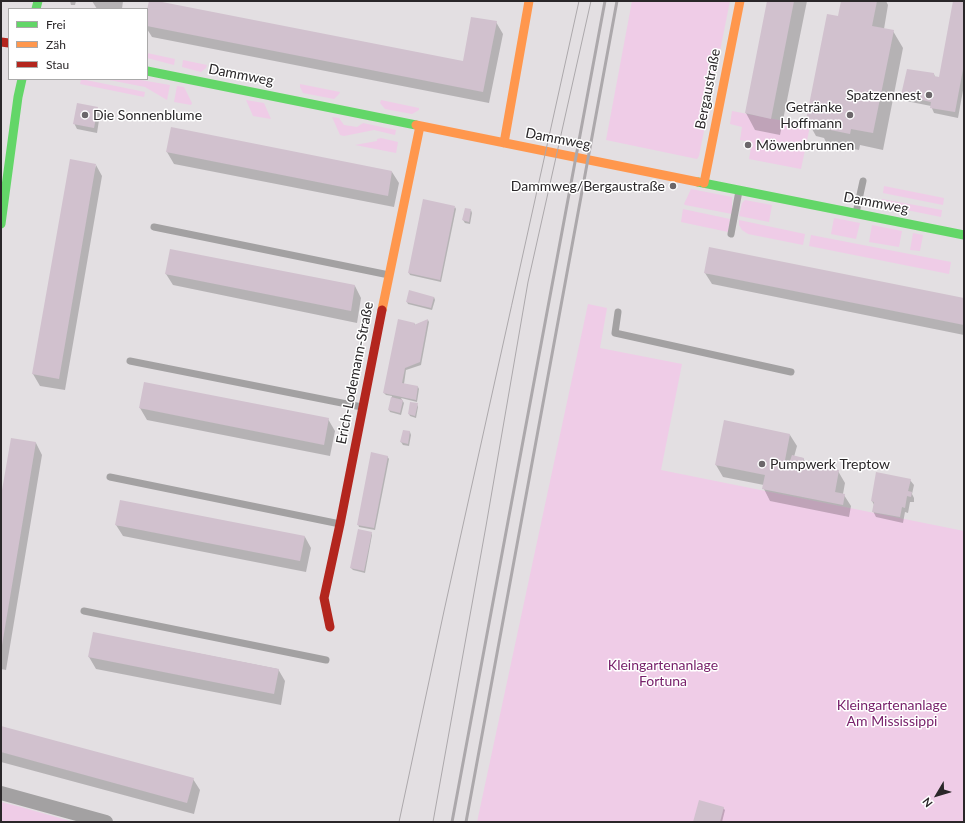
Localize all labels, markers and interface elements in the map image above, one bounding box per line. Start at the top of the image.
legend [8,8,148,80]
text: Frei [46,17,66,32]
text: Zäh [46,37,66,52]
street label: Bergaustraße [692,47,724,131]
text: Stau [46,57,69,72]
street label: Dammweg [207,60,275,90]
place label: Spatzennest [846,87,921,103]
marker: Spatzennest [924,90,934,100]
place label: Getränke Hoffmann [780,99,842,132]
place label: Die Sonnenblume [93,107,202,123]
marker: Die Sonnenblume [80,110,90,120]
marker: Getränke Hoffmann [845,110,855,120]
street label: Dammweg [524,124,592,154]
place label: Möwenbrunnen [756,137,854,153]
marker: Möwenbrunnen [743,140,753,150]
place label: Dammweg/Bergaustraße [511,178,665,194]
marker: Dammweg/Bergaustraße [668,181,678,191]
street label: Dammweg [842,188,910,218]
street label: Erich-Lodemann-Straße [333,300,377,446]
place label: Pumpwerk Treptow [770,456,890,472]
marker: Pumpwerk Treptow [757,459,767,469]
park label: Kleingartenanlage Fortuna [608,657,718,690]
park label: Kleingartenanlage Am Mississippi [837,697,947,730]
north arrow [917,775,957,815]
text: N [919,795,935,810]

